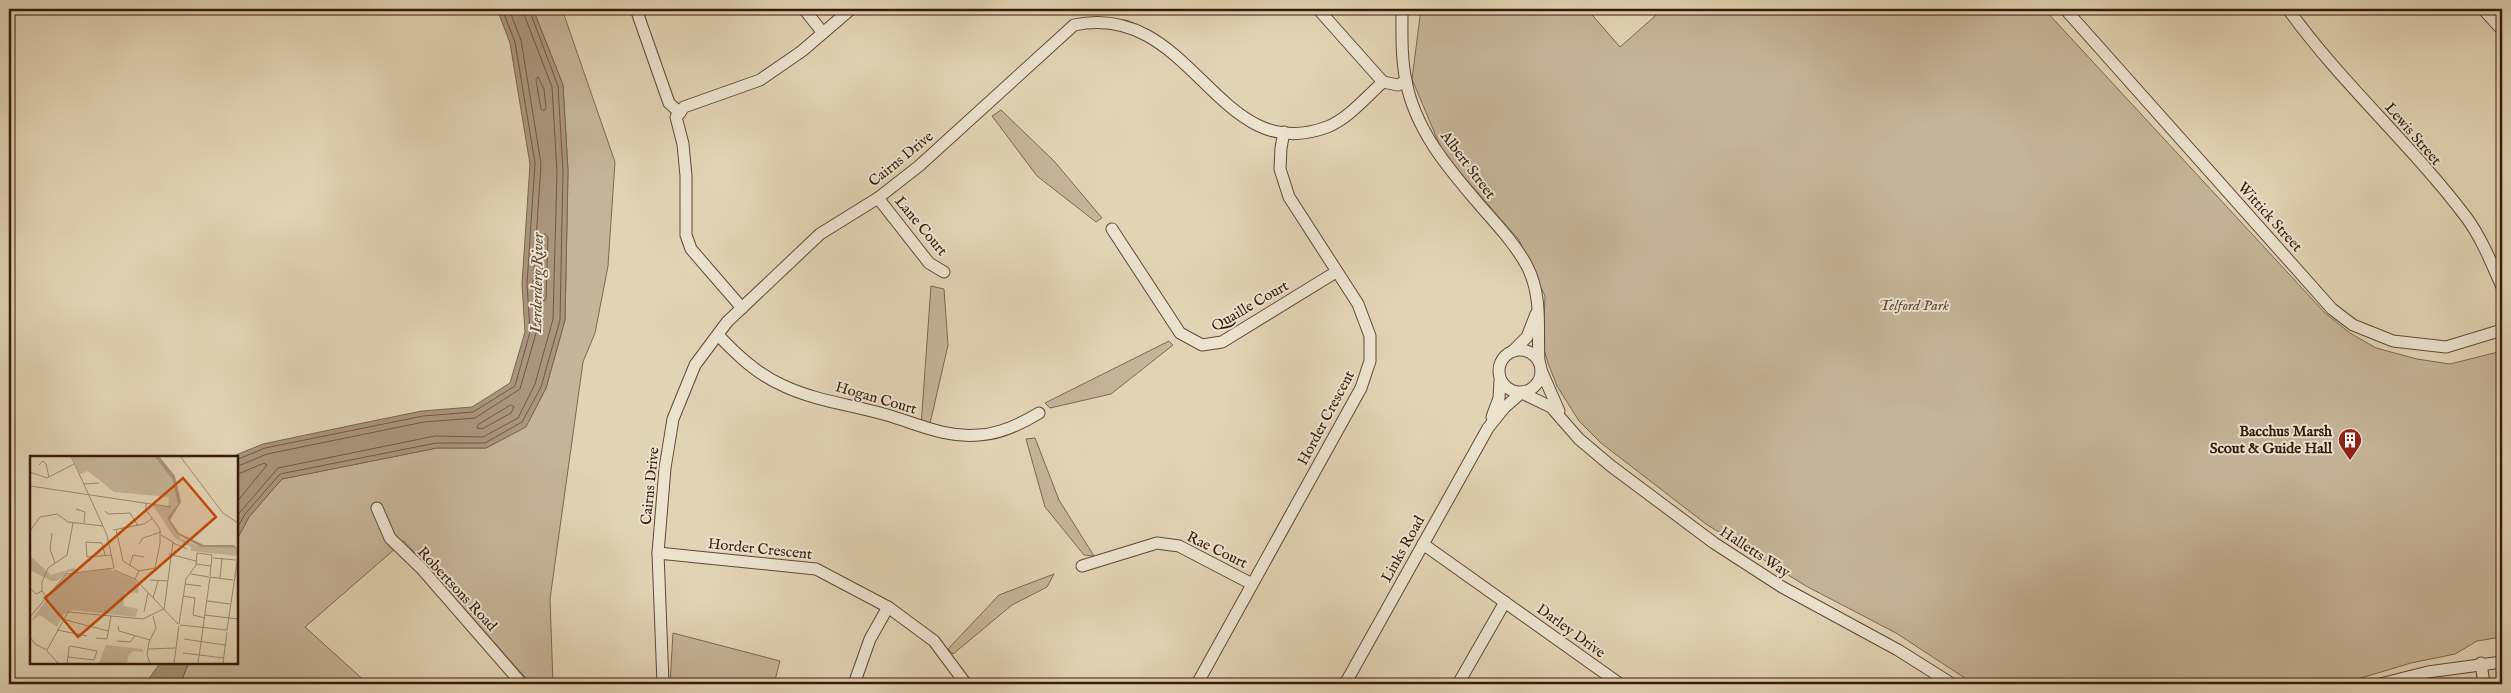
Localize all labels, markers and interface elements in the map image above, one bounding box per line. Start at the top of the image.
street label: Lewis Street [2380,99,2446,169]
street label: Albert Street [1436,126,1500,203]
street label: Cairns Drive [865,127,937,191]
street label: Wittick Street [2234,178,2306,256]
street label: Lane Court [890,192,952,260]
water label: Lerderderg River [527,231,549,334]
street label: Quaille Court [1208,276,1292,336]
park label: Telford Park [1879,296,1949,315]
street label: Horder Crescent [1293,367,1359,469]
street label: Hogan Court [833,377,919,419]
place label: Bacchus Marsh Scout & Guide Hall [2210,422,2333,458]
building icon: Bacchus Marsh Scout & Guide Hall [2337,427,2363,461]
street label: Cairns Drive [636,446,664,526]
inset map [30,456,238,663]
street label: Links Road [1377,512,1430,586]
street label: Halletts Way [1716,522,1794,582]
street label: Rae Court [1184,527,1250,573]
street label: Horder Crescent [707,534,813,564]
street label: Robertsons Road [413,543,502,636]
street label: Darley Drive [1533,600,1609,662]

